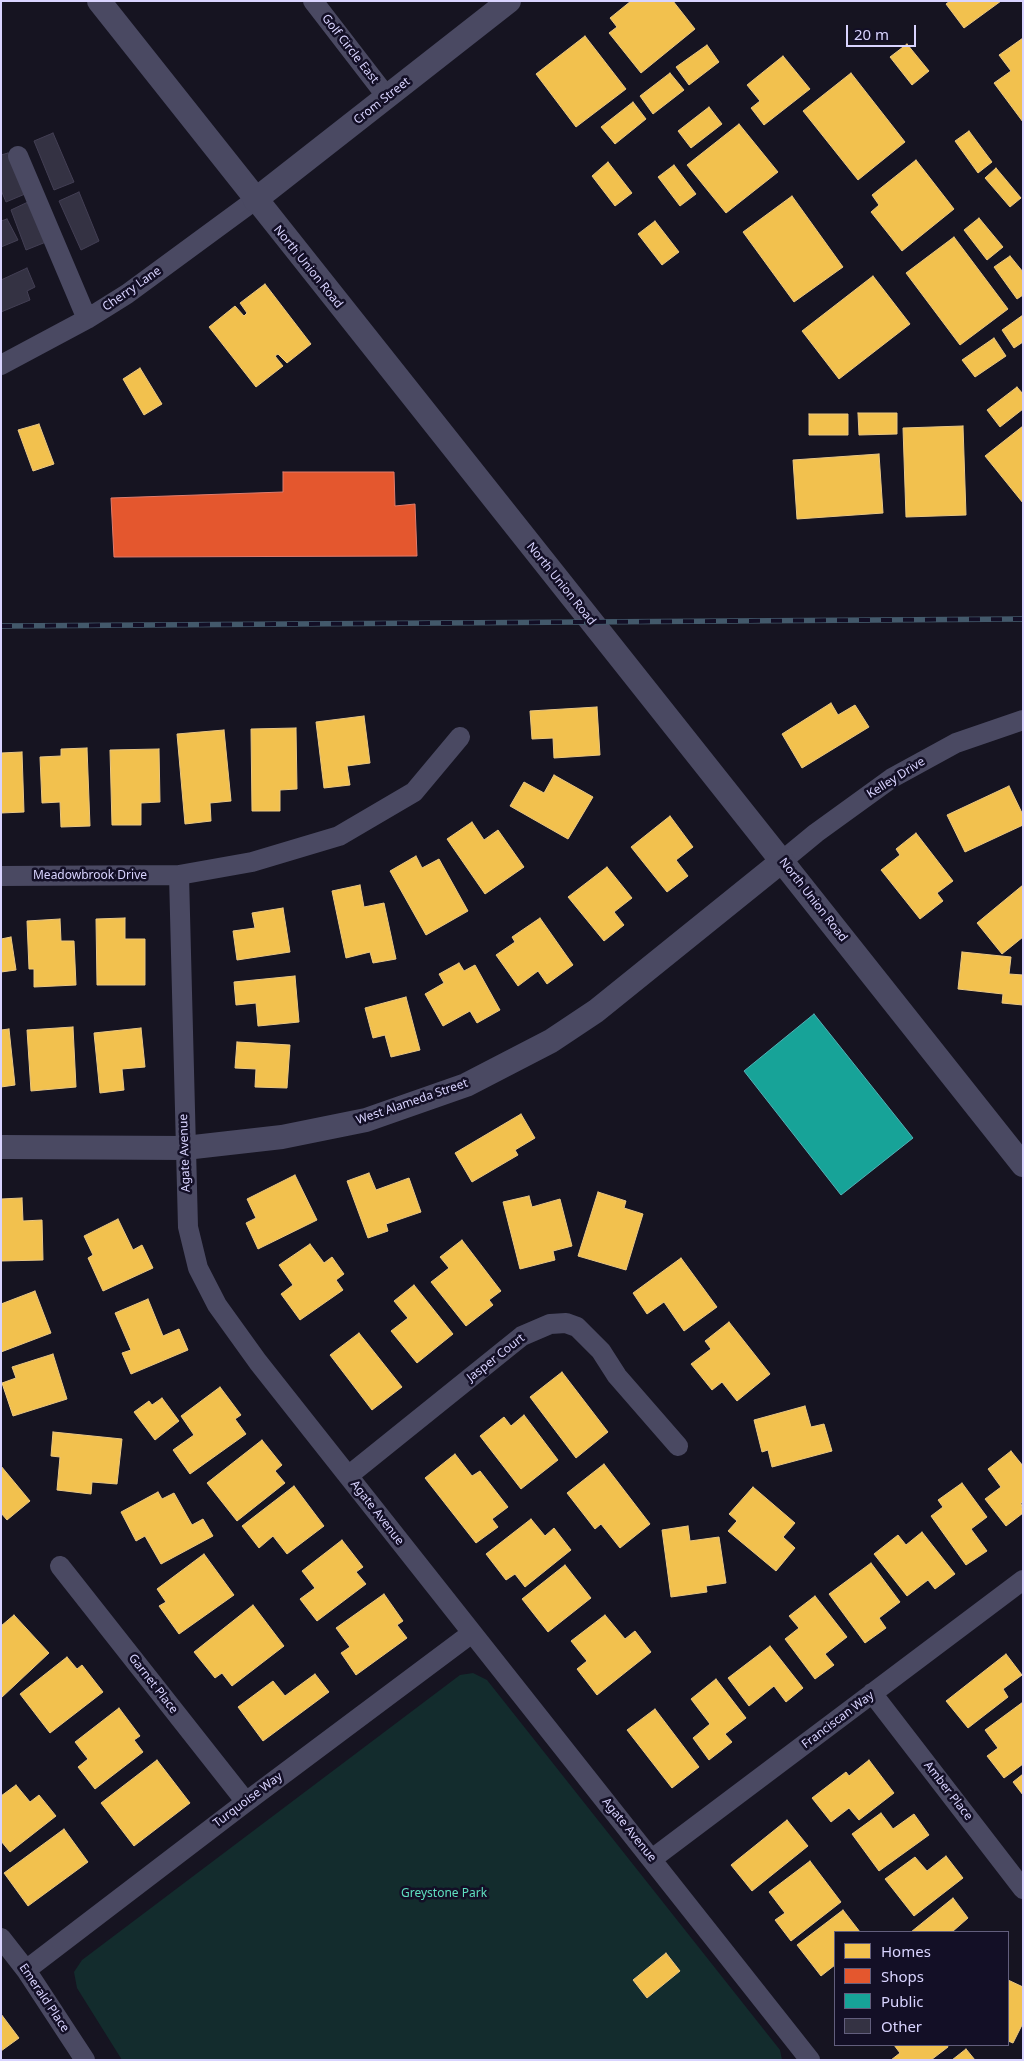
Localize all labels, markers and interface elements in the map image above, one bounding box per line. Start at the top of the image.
street label: Golf Circle East [318,11,382,87]
scale bar [849,15,919,47]
text: 20 m [854,24,889,44]
street label: Crom Street [351,75,413,127]
street label: North Union Road [270,223,346,311]
street label: Cherry Lane [100,264,164,314]
street label: North Union Road [523,540,599,628]
street label: Kelley Drive [864,754,928,802]
street label: North Union Road [776,855,850,945]
street label: Meadowbrook Drive [33,869,147,883]
street label: West Alameda Street [354,1076,470,1128]
street label: Agate Avenue [176,1114,194,1192]
street label: Jasper Court [464,1331,528,1385]
street label: Agate Avenue [347,1478,407,1548]
street label: Garnet Place [125,1651,181,1717]
street label: Franciscan Way [799,1688,877,1752]
street label: Amber Place [921,1759,975,1823]
street label: Turquoise Way [211,1769,285,1831]
street label: Agate Avenue [599,1795,659,1865]
park label: Greystone Park [401,1887,487,1901]
legend [834,1931,1009,2046]
text: Homes [881,1941,931,1961]
street label: Emerald Place [16,1961,72,2035]
text: Shops [881,1966,924,1986]
text: Public [881,1991,924,2011]
text: Other [881,2016,922,2036]

